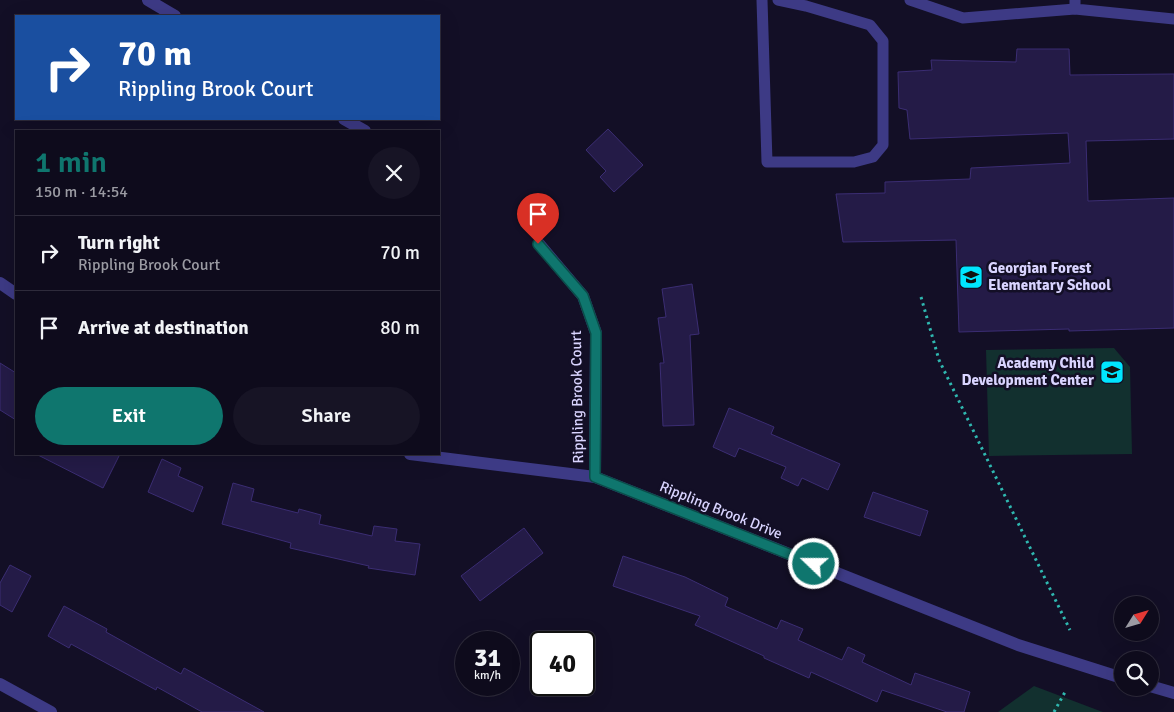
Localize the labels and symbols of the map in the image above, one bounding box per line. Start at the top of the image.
pin [517,193,559,244]
place label: Georgian Forest Elementary School [988,259,1111,294]
school or university icon: Georgian Forest Elementary School [958,264,984,290]
street label: Rippling Brook Court [567,330,587,464]
place label: Academy Child Development Center [961,354,1094,389]
school or university icon: Academy Child Development Center [1099,359,1125,385]
street label: Rippling Brook Drive [657,477,785,543]
position arrow [787,537,839,589]
north arrow [1114,596,1159,641]
speed limit sign: 40 [530,631,595,696]

